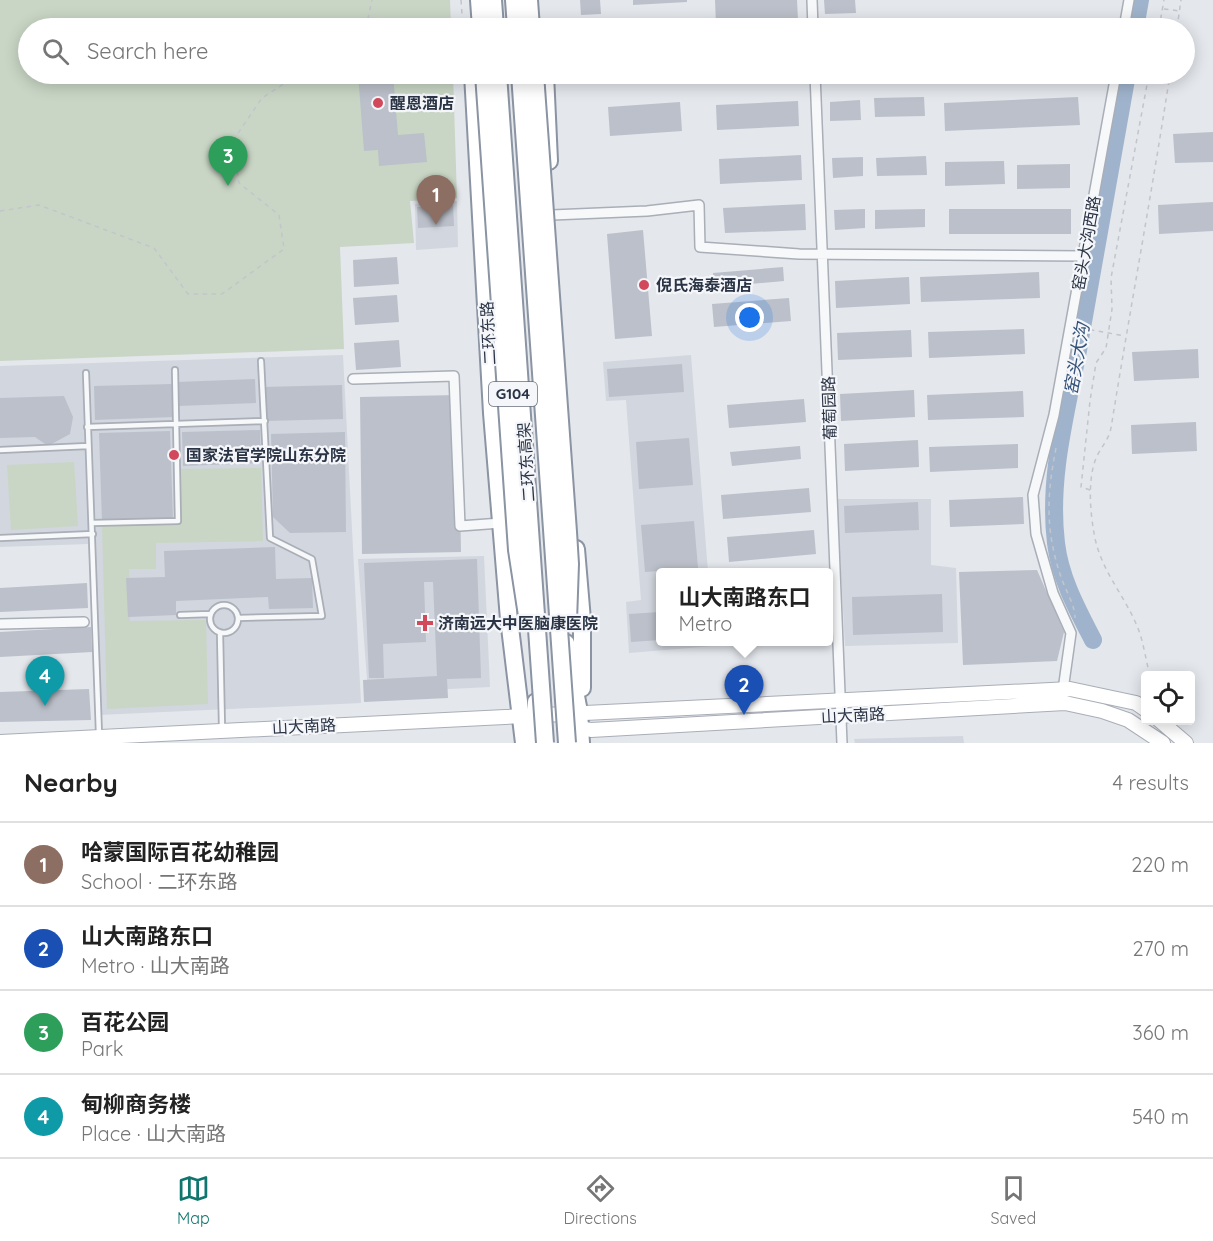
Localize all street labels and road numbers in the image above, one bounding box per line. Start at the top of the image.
street label: 窑头大沟西路 [1068,194,1104,292]
street label: 二环东路 [476,301,500,365]
street label: 葡萄园路 [818,376,840,440]
road number: G104 [489,382,537,406]
street label: 二环东高架 [513,421,539,503]
street label: 山大南路 [821,703,885,727]
street label: 山大南路 [272,714,336,738]

